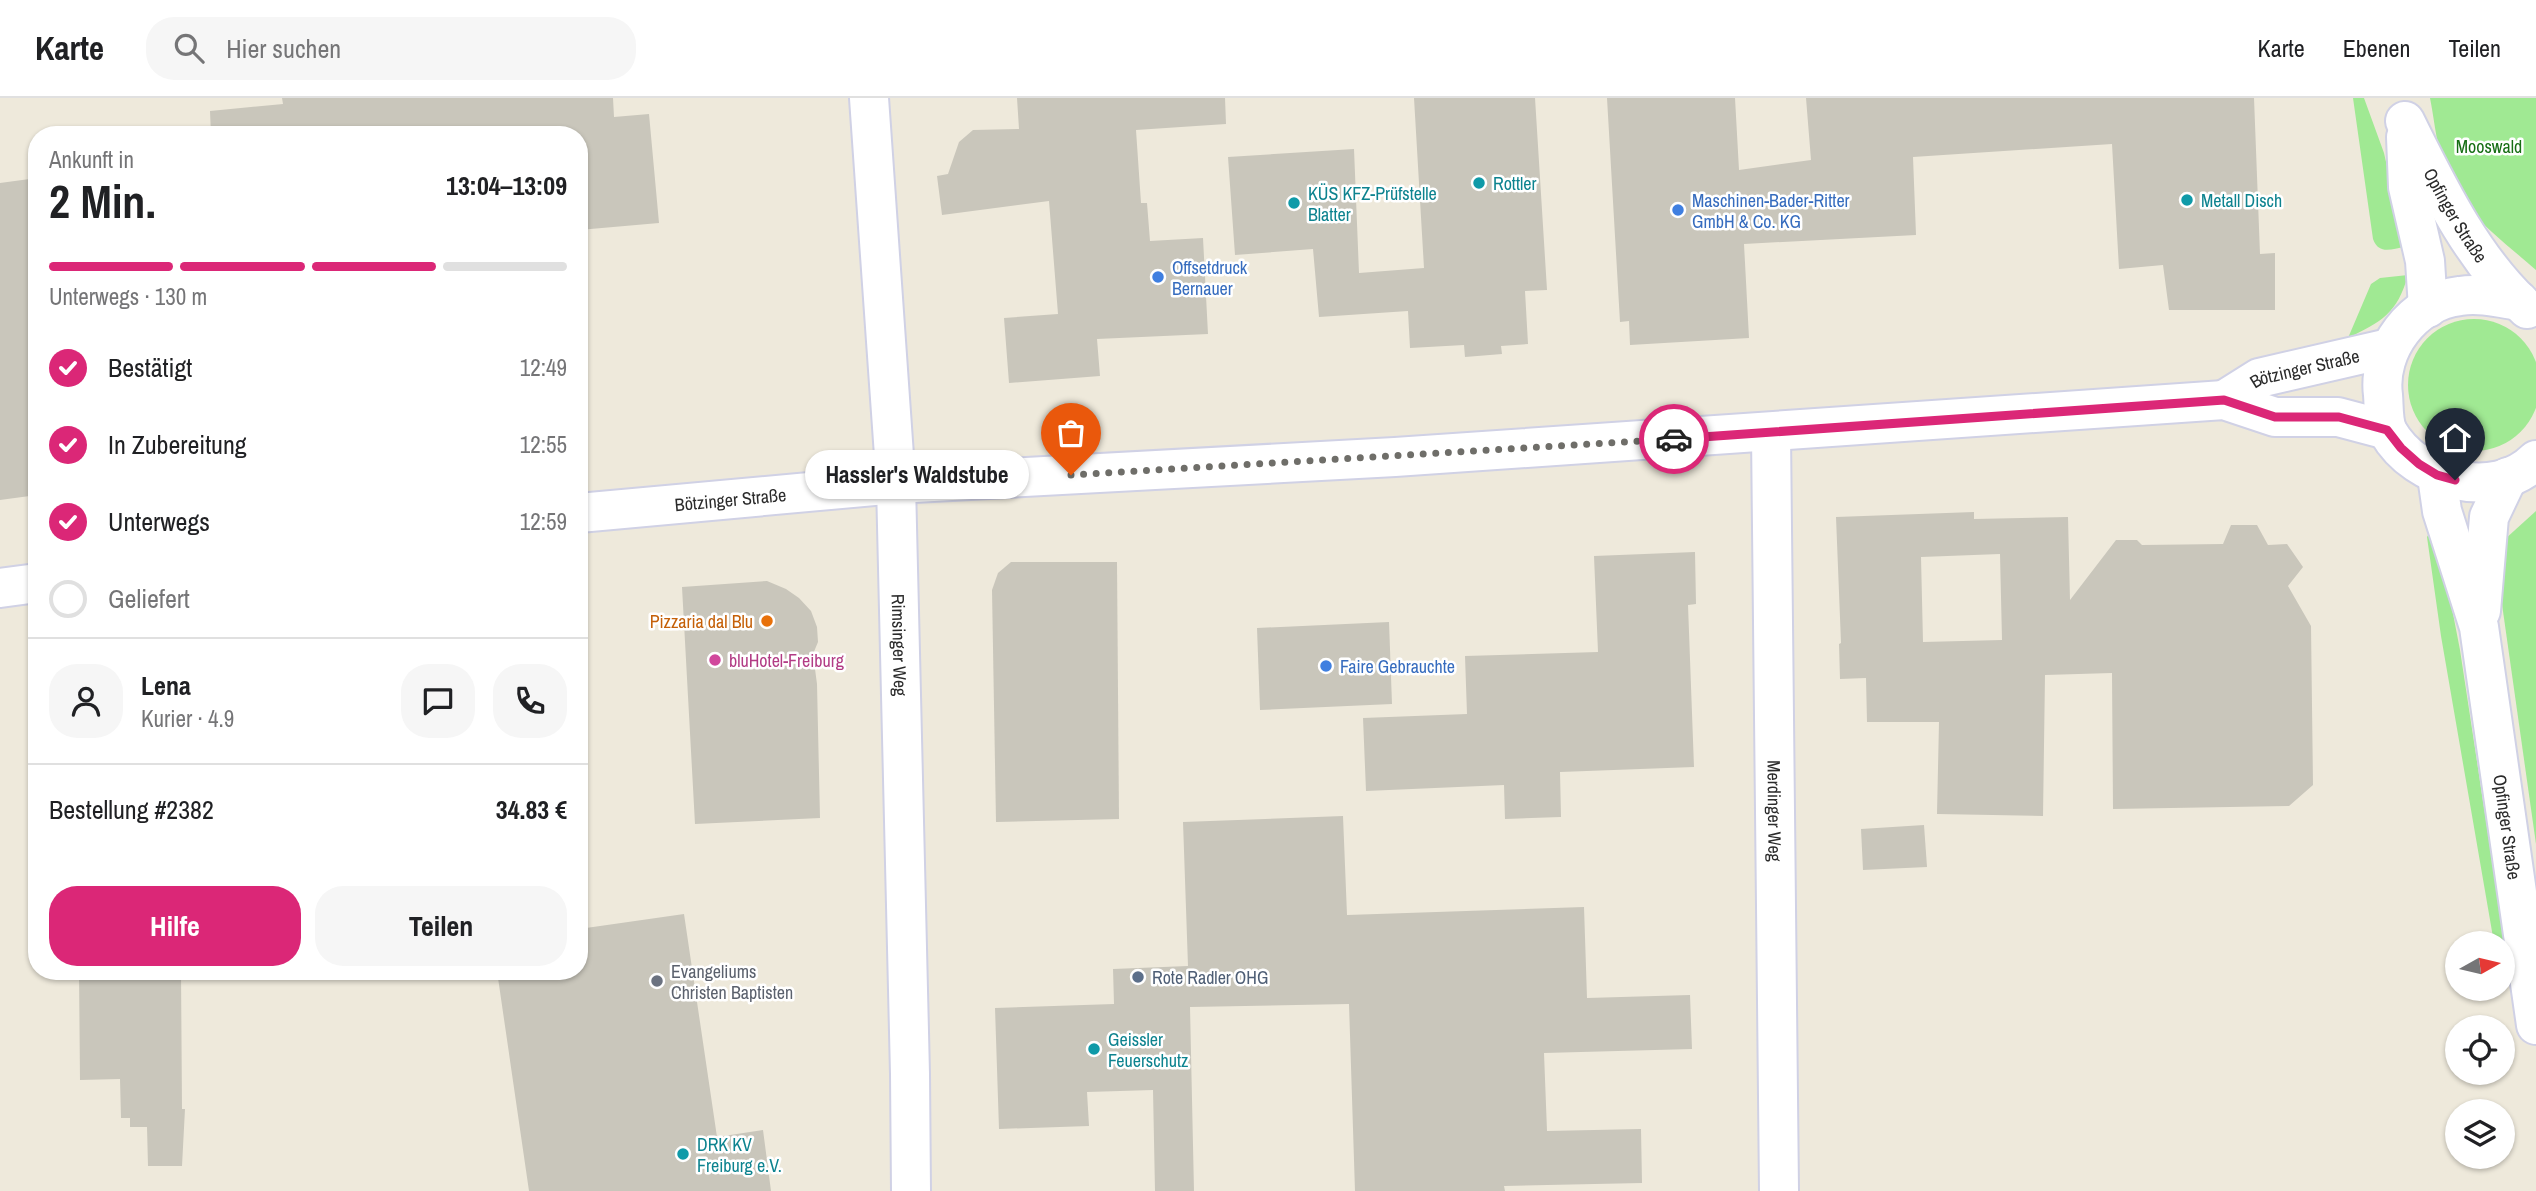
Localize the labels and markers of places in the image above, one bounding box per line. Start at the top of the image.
place label: Rottler [1493,171,1537,196]
marker: Rottler [1471,175,1487,191]
place label: KÜS KFZ-Prüfstelle Blatter [1308,181,1437,227]
place label: Maschinen-Bader-Ritter GmbH & Co. KG [1692,188,1850,234]
place label: Metall Disch [2201,188,2282,213]
marker: Metall Disch [2179,192,2195,208]
marker: KÜS KFZ-Prüfstelle Blatter [1286,195,1302,211]
marker: Maschinen-Bader-Ritter GmbH & Co. KG [1670,202,1686,218]
place label: Offsetdruck Bernauer [1172,255,1248,301]
marker: Offsetdruck Bernauer [1150,269,1166,285]
pin [1041,403,1101,475]
pin [2425,408,2485,480]
callout: Hassler's Waldstube [805,450,1029,500]
place label: Pizzaria dal Blu [650,609,753,634]
marker: Pizzaria dal Blu [759,613,775,629]
place label: bluHotel-Freiburg [729,648,845,673]
marker: bluHotel-Freiburg [707,652,723,668]
place label: Faire Gebrauchte [1340,654,1455,679]
marker: Faire Gebrauchte [1318,658,1334,674]
place label: Evangeliums Christen Baptisten [671,959,793,1005]
place label: Rote Radler OHG [1152,965,1268,990]
marker: Rote Radler OHG [1130,969,1146,985]
marker: Evangeliums Christen Baptisten [649,973,665,989]
place label: Geissler Feuerschutz [1108,1027,1189,1073]
marker: Geissler Feuerschutz [1086,1041,1102,1057]
place label: DRK KV Freiburg e.V. [697,1132,782,1178]
marker: DRK KV Freiburg e.V. [675,1146,691,1162]

